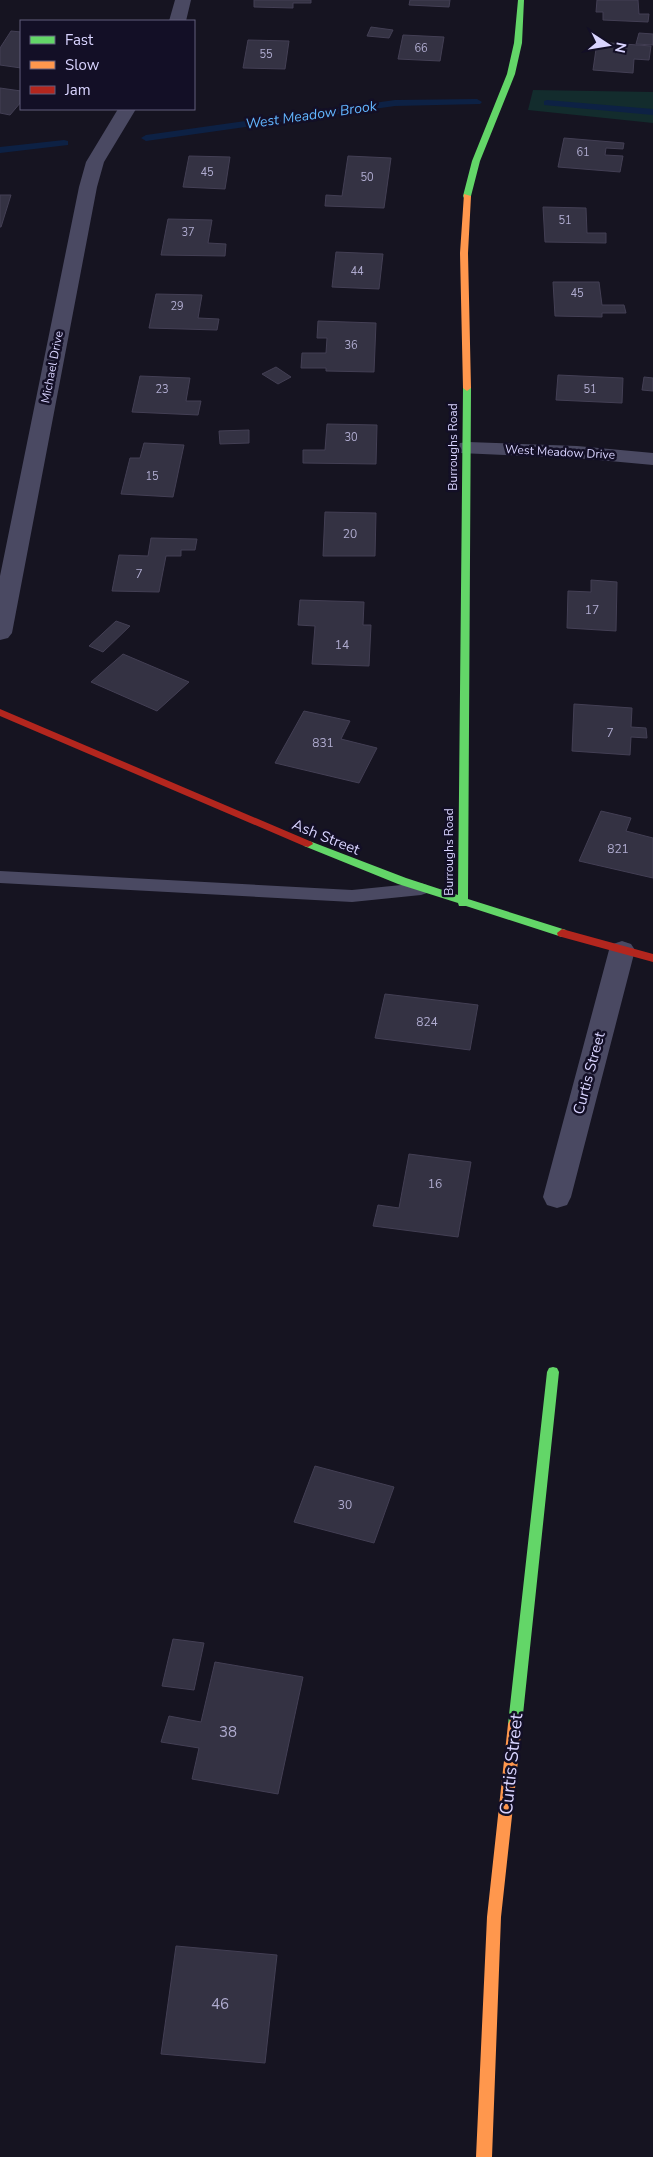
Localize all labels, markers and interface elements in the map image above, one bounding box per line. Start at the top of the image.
legend [20,20,195,110]
north arrow [583,20,633,70]
text: Fast [65,30,94,50]
text: N [610,40,631,55]
house number: 66 [414,41,428,56]
house number: 55 [259,47,273,62]
text: Slow [65,55,100,75]
text: Jam [64,80,91,100]
water label: West Meadow Brook [244,96,379,134]
house number: 61 [576,145,590,160]
house number: 45 [200,165,214,180]
house number: 50 [360,170,374,185]
house number: 51 [558,213,572,228]
house number: 37 [181,225,195,240]
house number: 44 [350,264,364,279]
house number: 45 [570,286,584,301]
house number: 29 [170,299,184,314]
street label: Michael Drive [37,330,67,404]
house number: 36 [344,338,358,353]
house number: 23 [155,382,169,397]
house number: 51 [583,382,597,397]
street label: Burroughs Road [445,403,461,491]
house number: 30 [344,430,358,445]
street label: West Meadow Drive [505,441,615,463]
house number: 15 [145,469,159,484]
house number: 20 [343,526,357,542]
house number: 7 [135,566,143,582]
house number: 17 [585,602,599,618]
house number: 14 [335,637,349,653]
house number: 7 [606,725,614,741]
house number: 831 [312,735,334,751]
street label: Burroughs Road [441,808,457,896]
street label: Ash Street [289,814,364,860]
house number: 821 [607,841,629,857]
house number: 824 [416,1014,438,1030]
street label: Curtis Street [568,1029,610,1117]
house number: 16 [428,1176,442,1192]
house number: 30 [338,1497,352,1513]
street label: Curtis Street [494,1711,528,1816]
house number: 38 [219,1722,237,1742]
house number: 46 [211,1994,229,2014]

